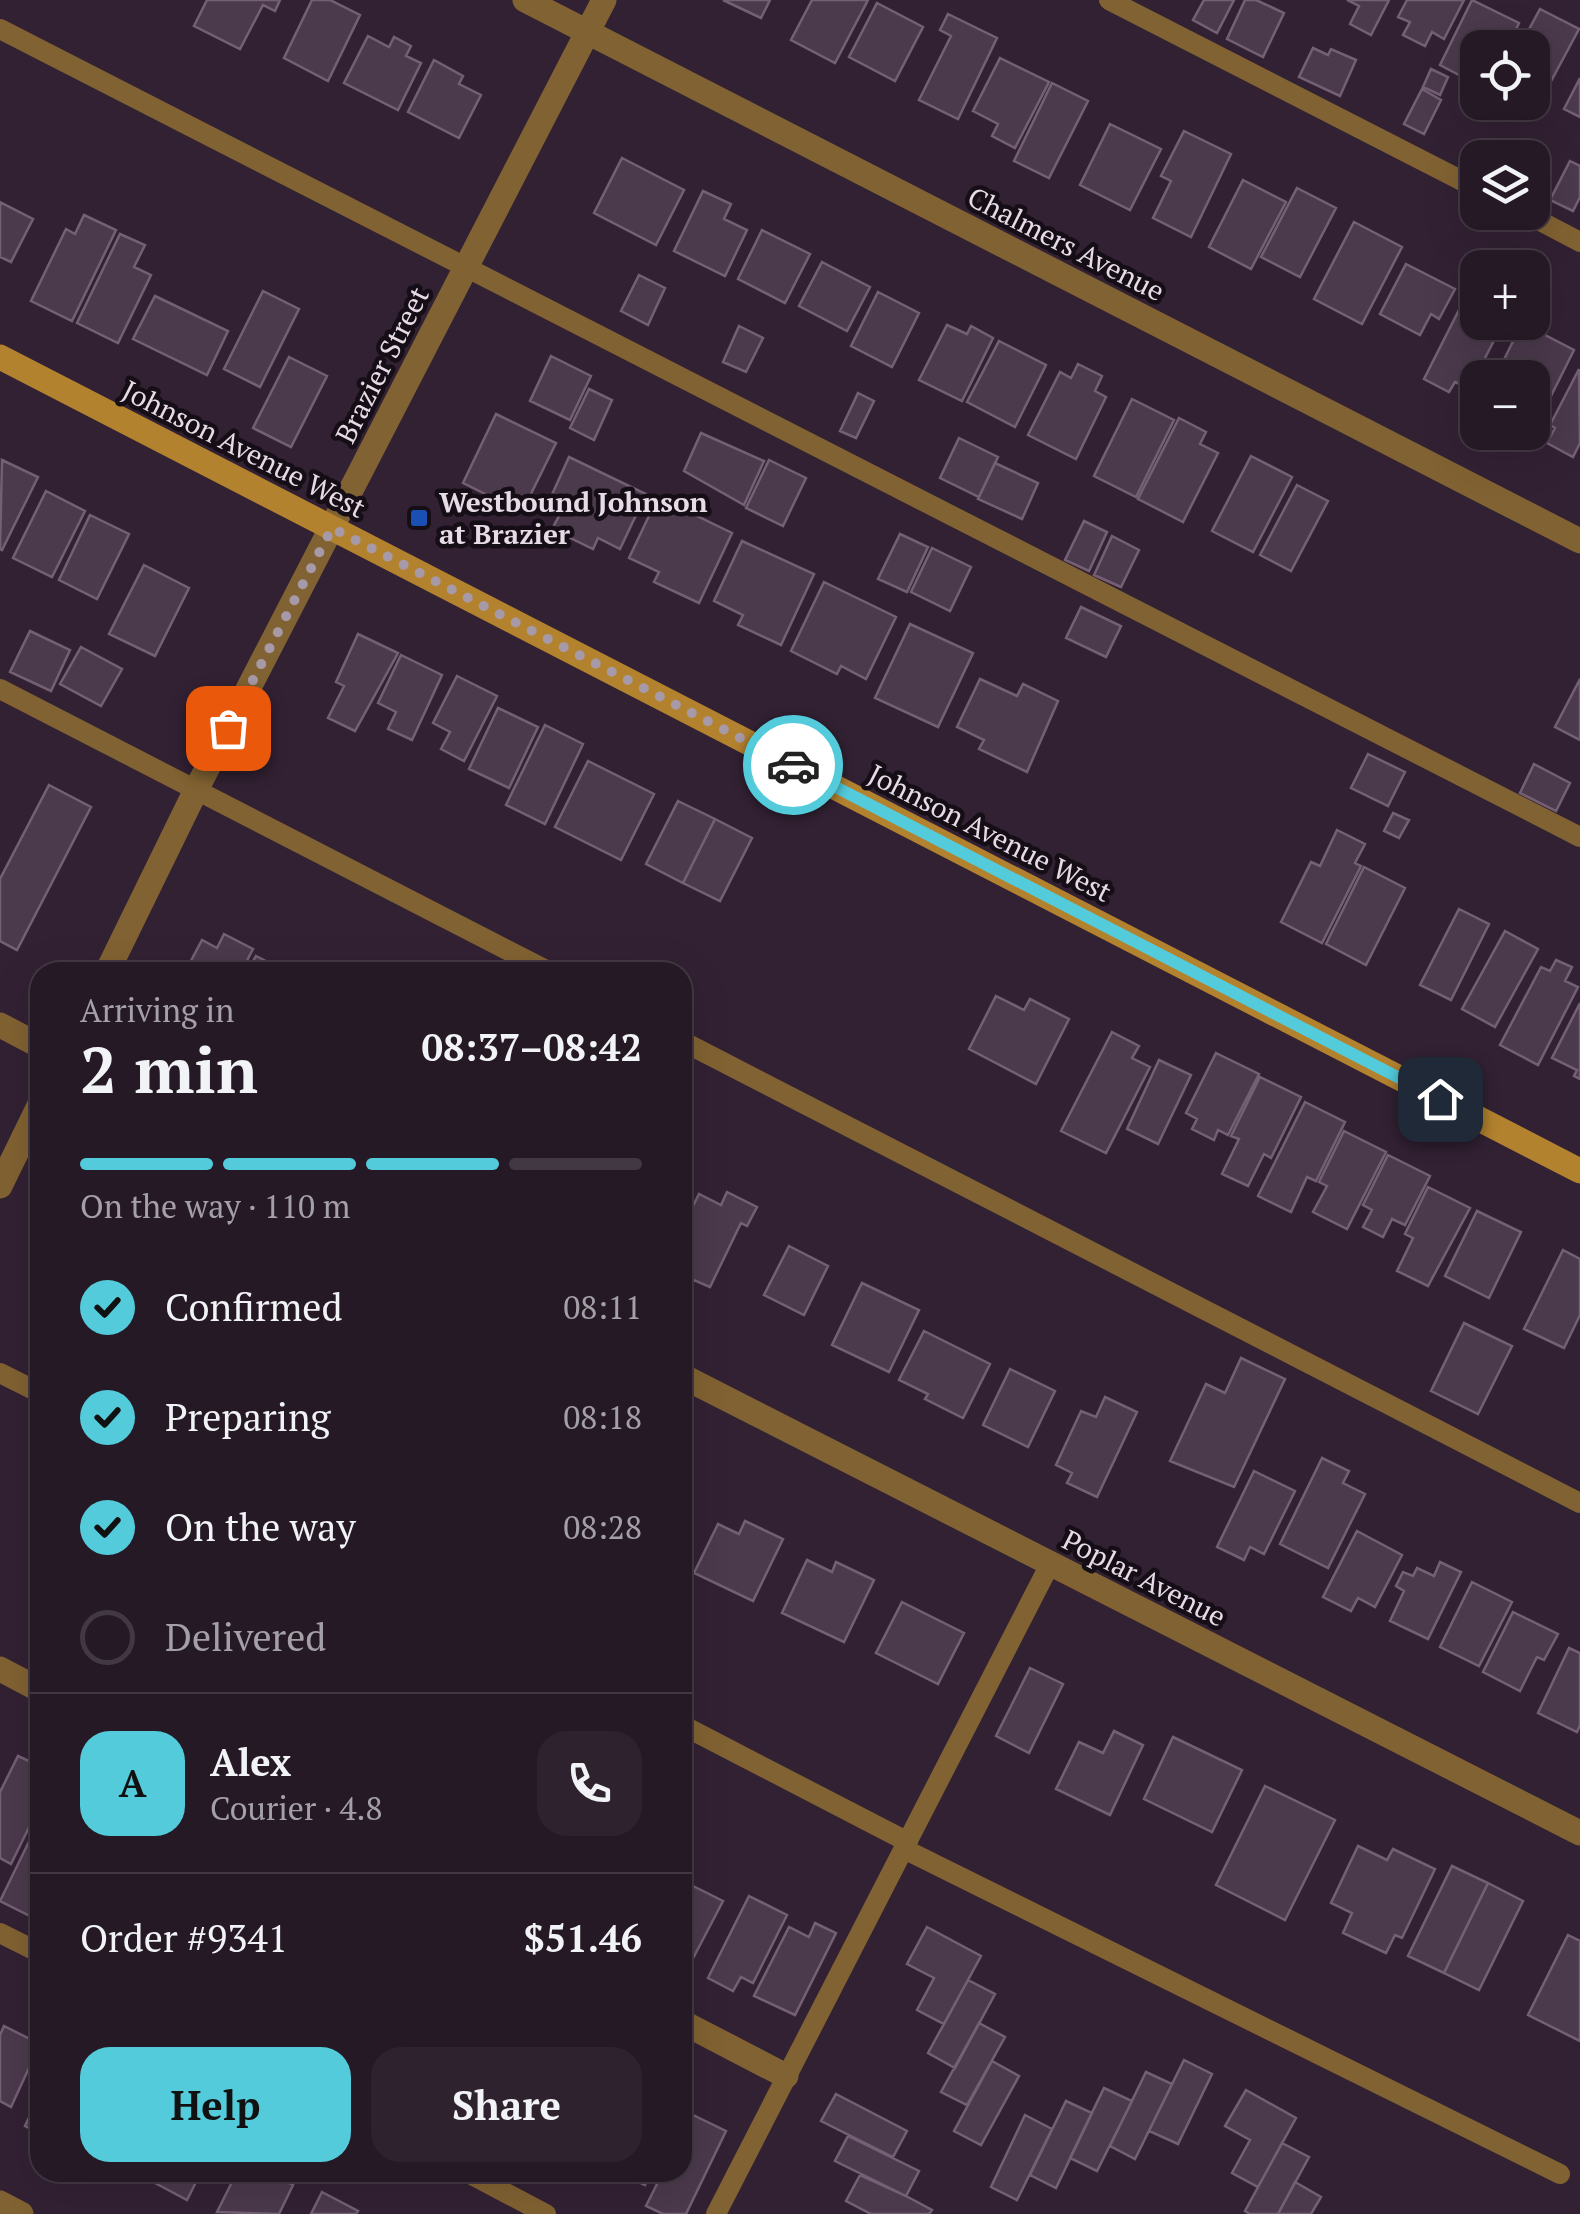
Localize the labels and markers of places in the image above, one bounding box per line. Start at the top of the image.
place label: Westbound Johnson at Brazier [439,483,708,552]
marker: Westbound Johnson at Brazier [408,507,430,529]
pin [186,686,271,771]
pin [1398,1057,1483,1142]

